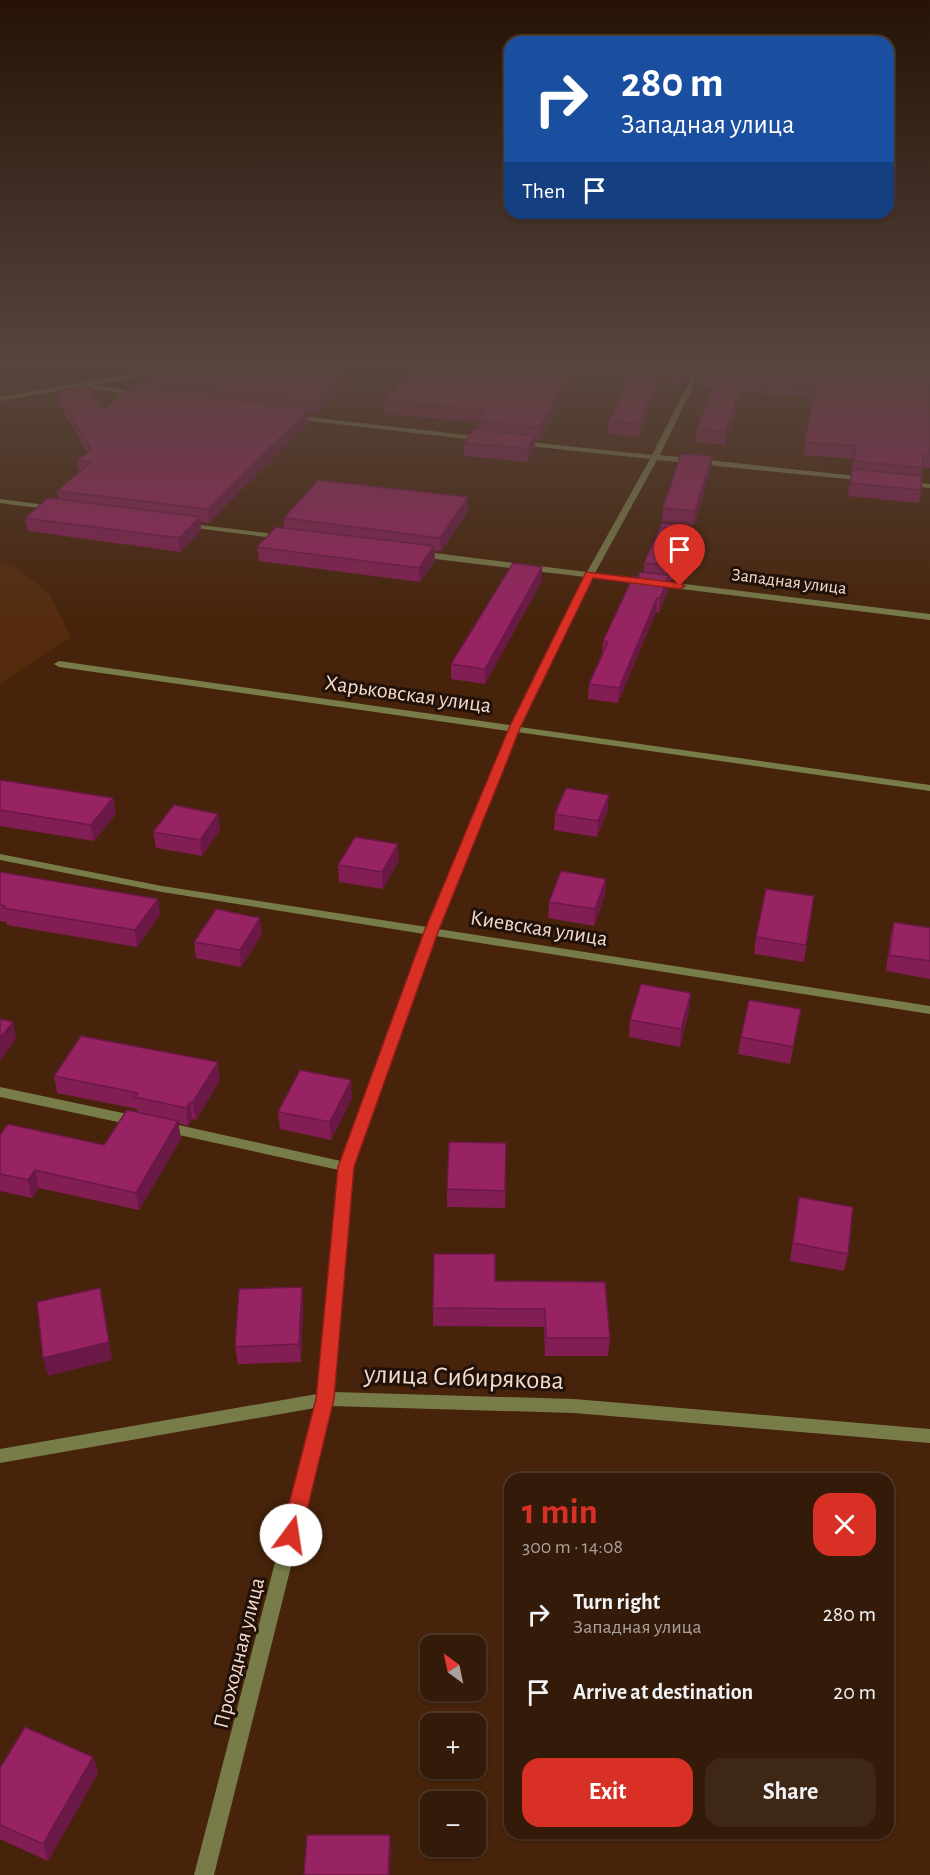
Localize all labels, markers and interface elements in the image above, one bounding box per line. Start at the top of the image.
icon: right [522,60,600,138]
text: 280 m [621,62,724,104]
text: Западная улица [621,111,795,138]
icon: arrive [578,174,611,207]
text: Then [522,180,566,202]
pin [654,524,705,586]
icon: arrive [663,533,696,566]
street label: Западная улица [730,566,848,598]
street label: Харьковская улица [323,671,493,717]
street label: Киевская улица [469,906,609,950]
street label: улица Сибирякова [363,1360,564,1395]
button: close [813,1493,876,1556]
text: 1 min [522,1494,598,1530]
position arrow [259,1503,323,1567]
text: 300 m · 14:08 [522,1537,623,1557]
street label: Проходная улица [210,1575,268,1731]
text: Turn right [573,1591,660,1613]
icon: right [522,1598,555,1631]
text: 280 m [823,1603,876,1625]
text: Западная улица [573,1617,702,1637]
north arrow [420,1635,486,1701]
map controls [420,1635,486,1857]
icon: arrive [522,1676,555,1709]
text: Arrive at destination [573,1681,753,1703]
text: 20 m [833,1681,876,1703]
button: + [420,1713,486,1779]
button: Exit [522,1758,693,1827]
button: Share [705,1758,876,1827]
button: − [420,1791,486,1857]

